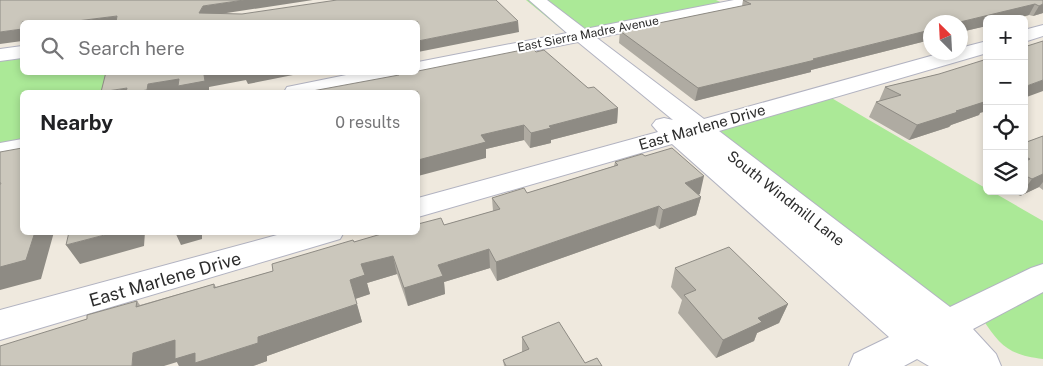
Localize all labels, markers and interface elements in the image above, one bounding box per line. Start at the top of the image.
street label: East Sierra Madre Avenue [516,13,660,55]
north arrow [923,15,968,60]
map controls [983,15,1028,195]
button: + [983,15,1028,60]
search box [20,20,420,75]
icon: search [38,34,66,62]
text: Search here [78,37,185,59]
button: − [983,60,1028,105]
street label: East Marlene Drive [637,101,767,153]
button: locate [983,105,1028,150]
text: Nearby [40,110,113,135]
text: 0 results [335,113,400,132]
street label: South Windmill Lane [724,147,848,249]
button: layers [983,150,1028,195]
street label: East Marlene Drive [87,247,243,311]

